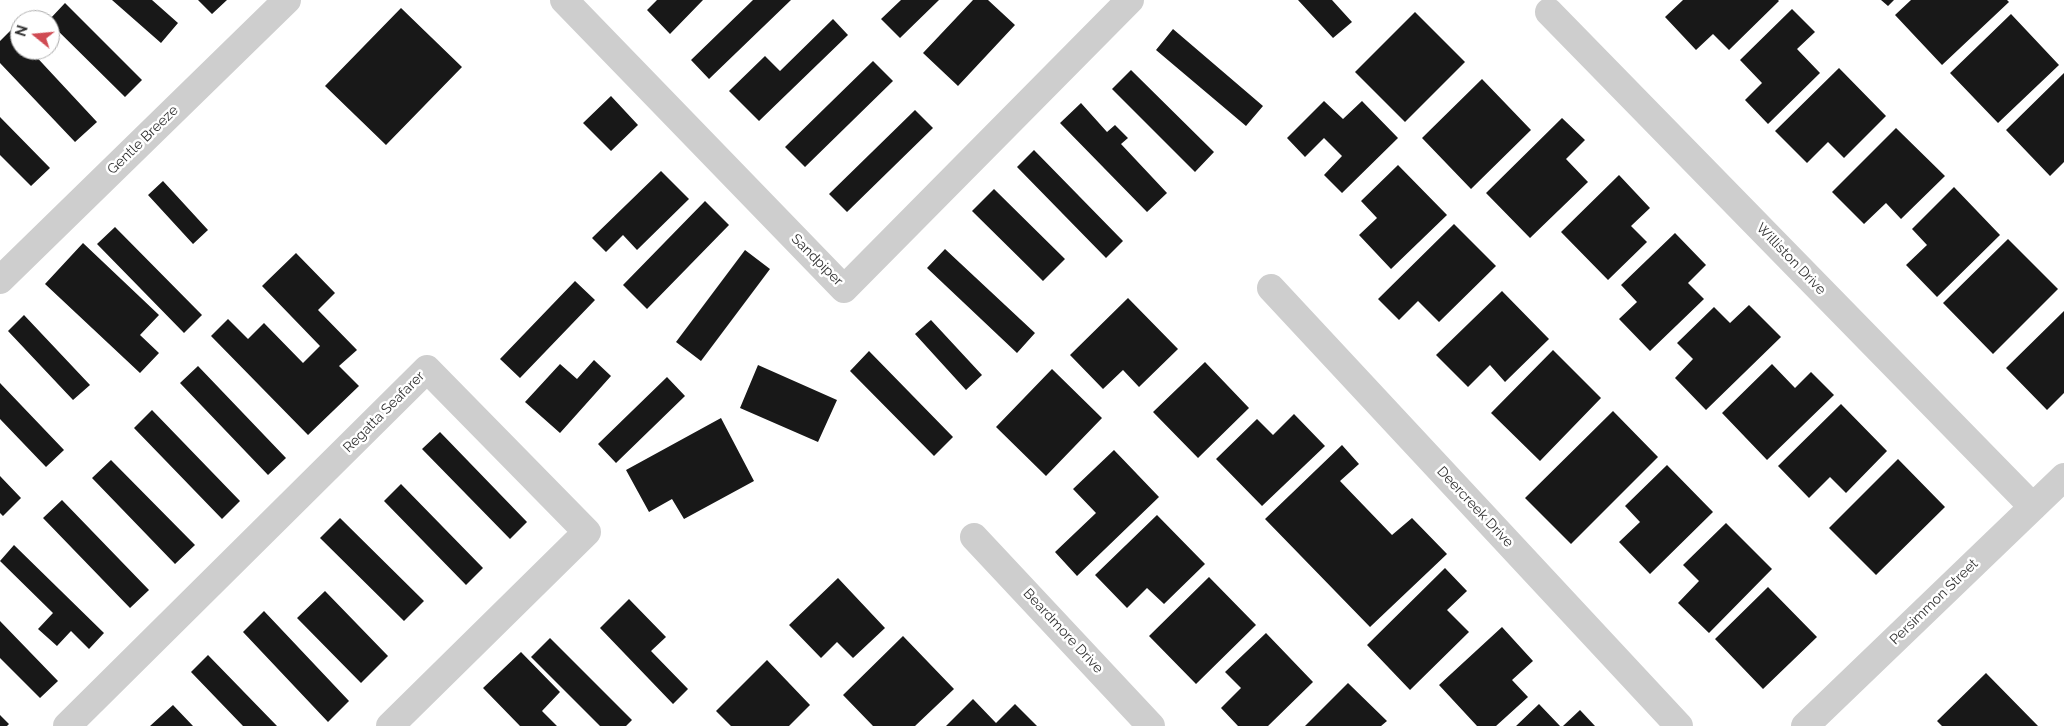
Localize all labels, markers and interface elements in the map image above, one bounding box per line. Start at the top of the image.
north arrow [10,10,60,60]
text: N [12,23,31,38]
street label: Gentle Breeze [104,102,182,178]
street label: Williston Drive [1753,220,1829,298]
street label: Sandpiper [788,231,846,289]
street label: Regatta Seafarer [340,368,428,456]
street label: Deercreek Drive [1433,463,1517,551]
street label: Persimmon Street [1886,556,1982,648]
street label: Beardmore Drive [1019,585,1107,677]

